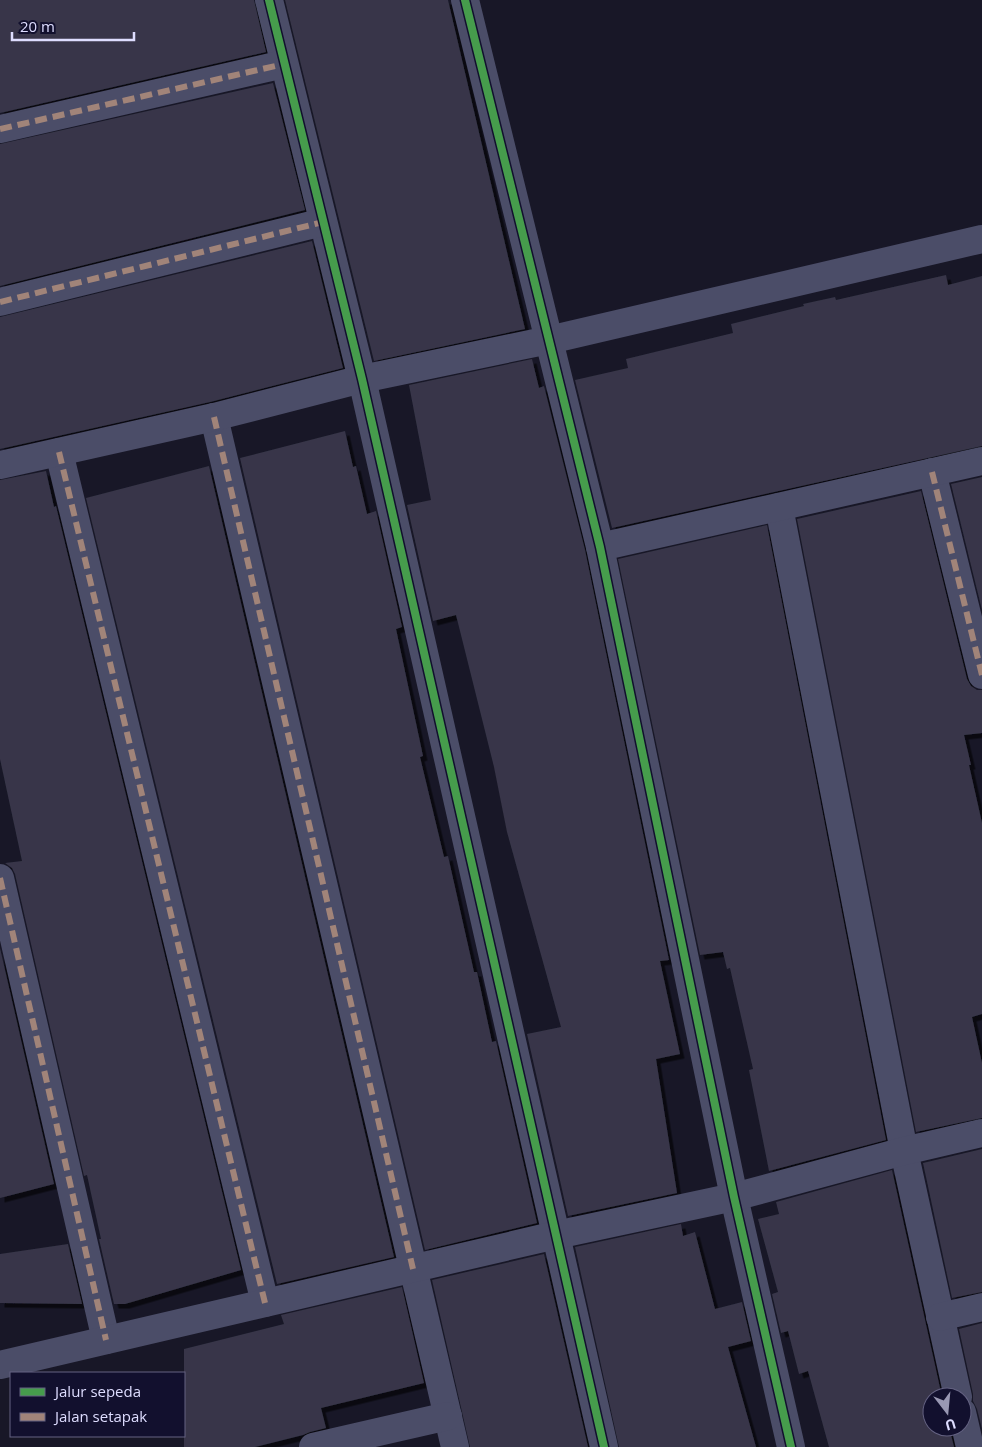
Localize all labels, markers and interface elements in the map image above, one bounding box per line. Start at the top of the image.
scale bar [12,10,135,42]
text: 20 m [20,16,55,36]
legend [10,1372,185,1437]
text: Jalur sepeda [53,1381,141,1401]
north arrow [922,1387,972,1437]
text: Jalan setapak [53,1406,147,1426]
text: U [943,1414,958,1436]

